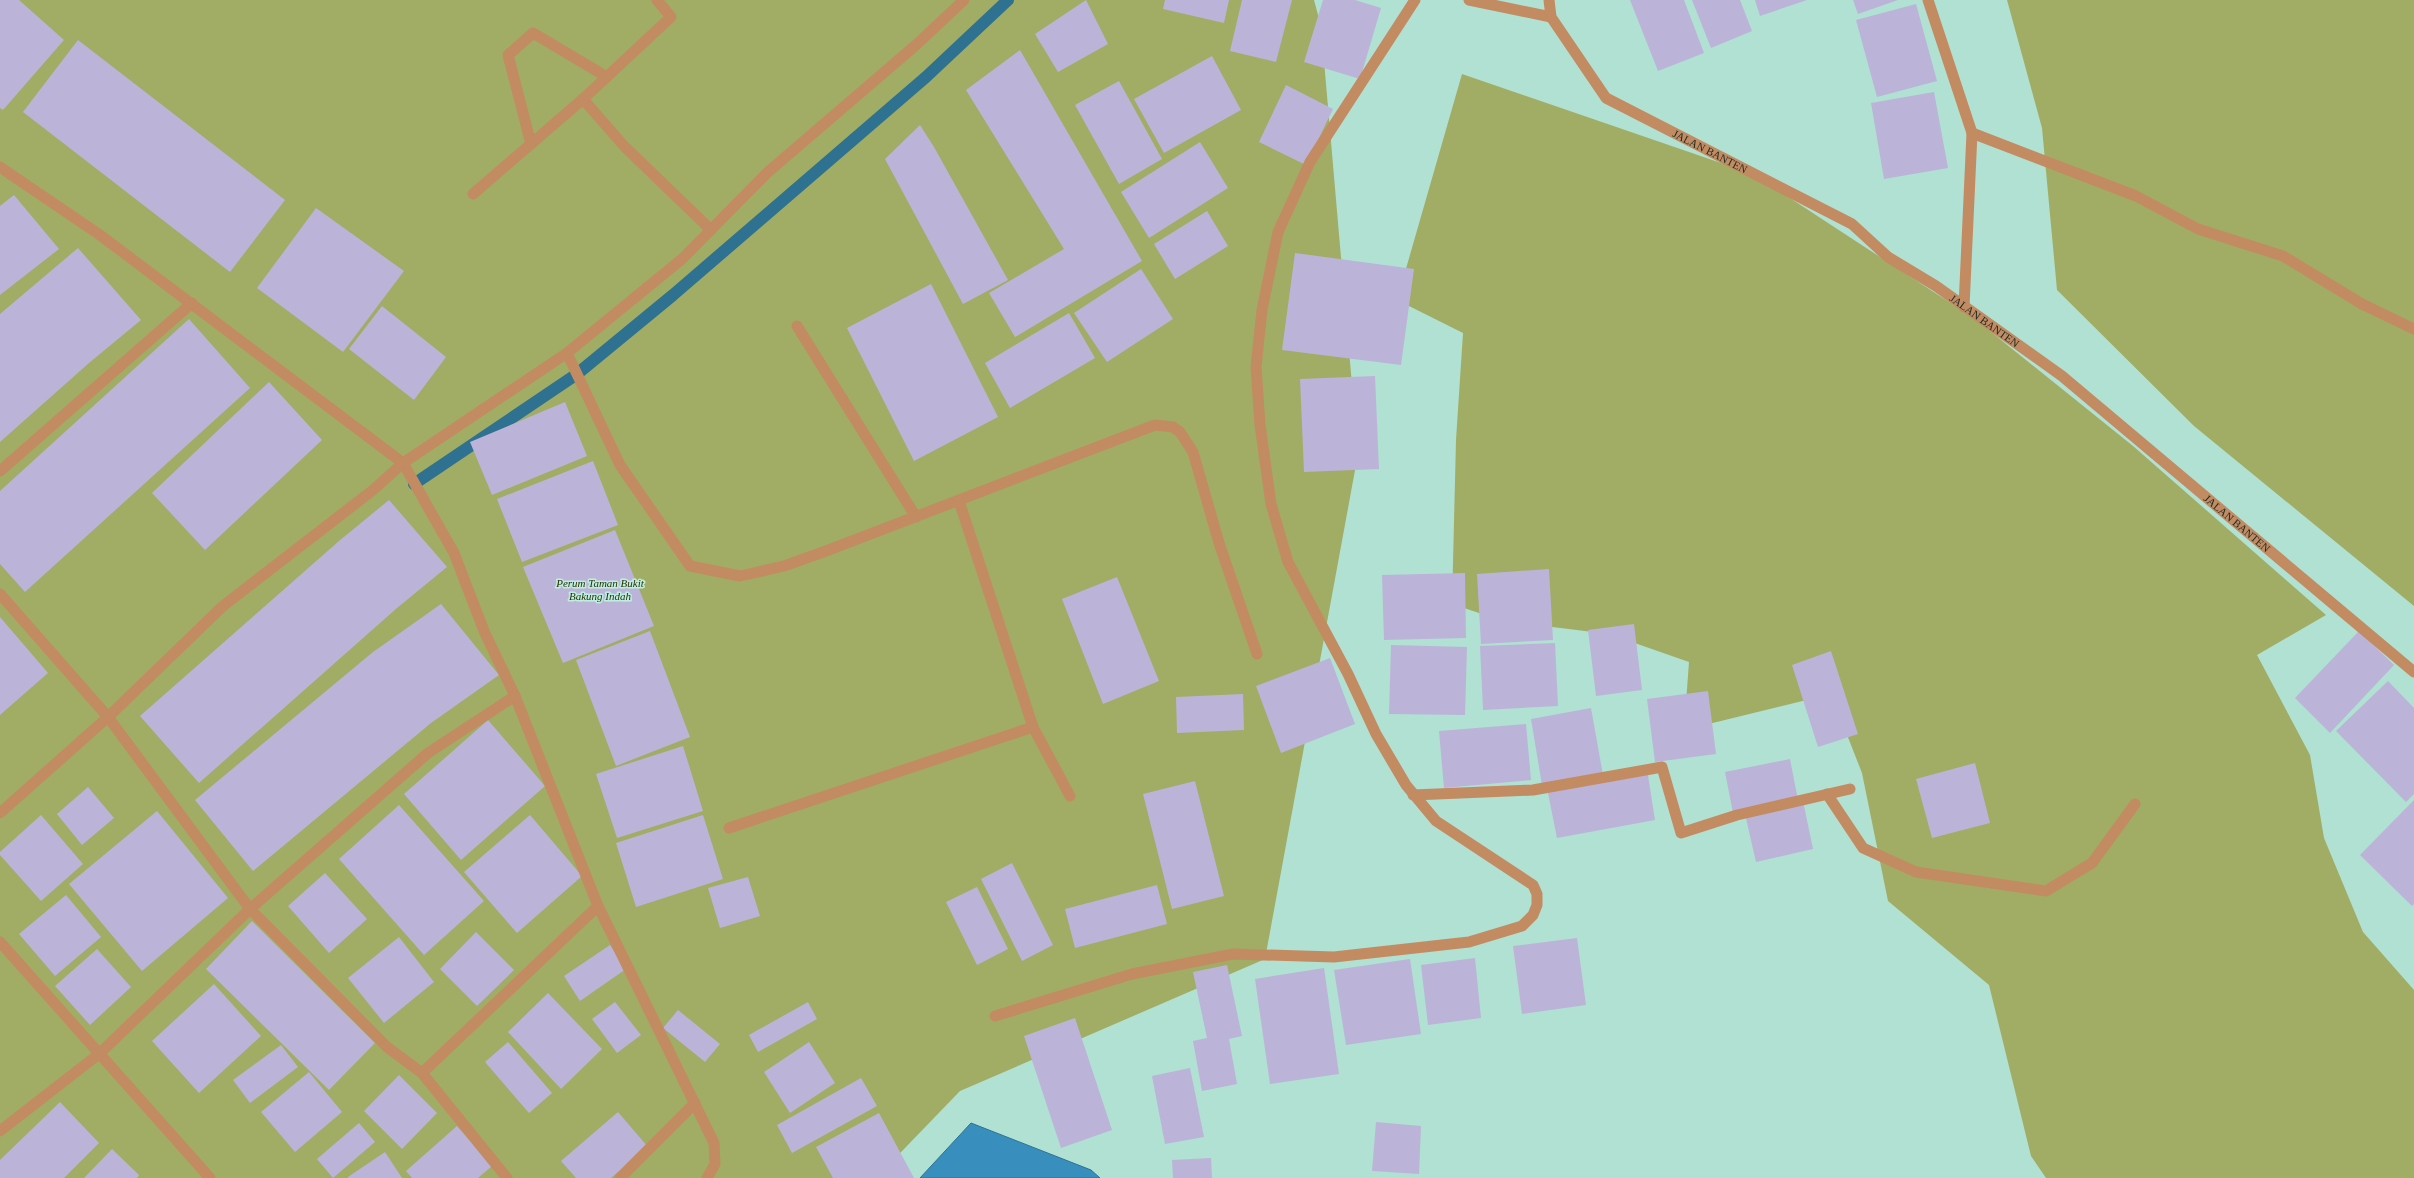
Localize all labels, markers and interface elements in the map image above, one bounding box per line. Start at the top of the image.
street label: JALAN BANTEN [1671,127,1750,175]
street label: JALAN BANTEN [1948,292,2022,350]
street label: JALAN BANTEN [2202,492,2273,554]
park label: Perum Taman Bukit Bakung Indah [555,577,645,602]

